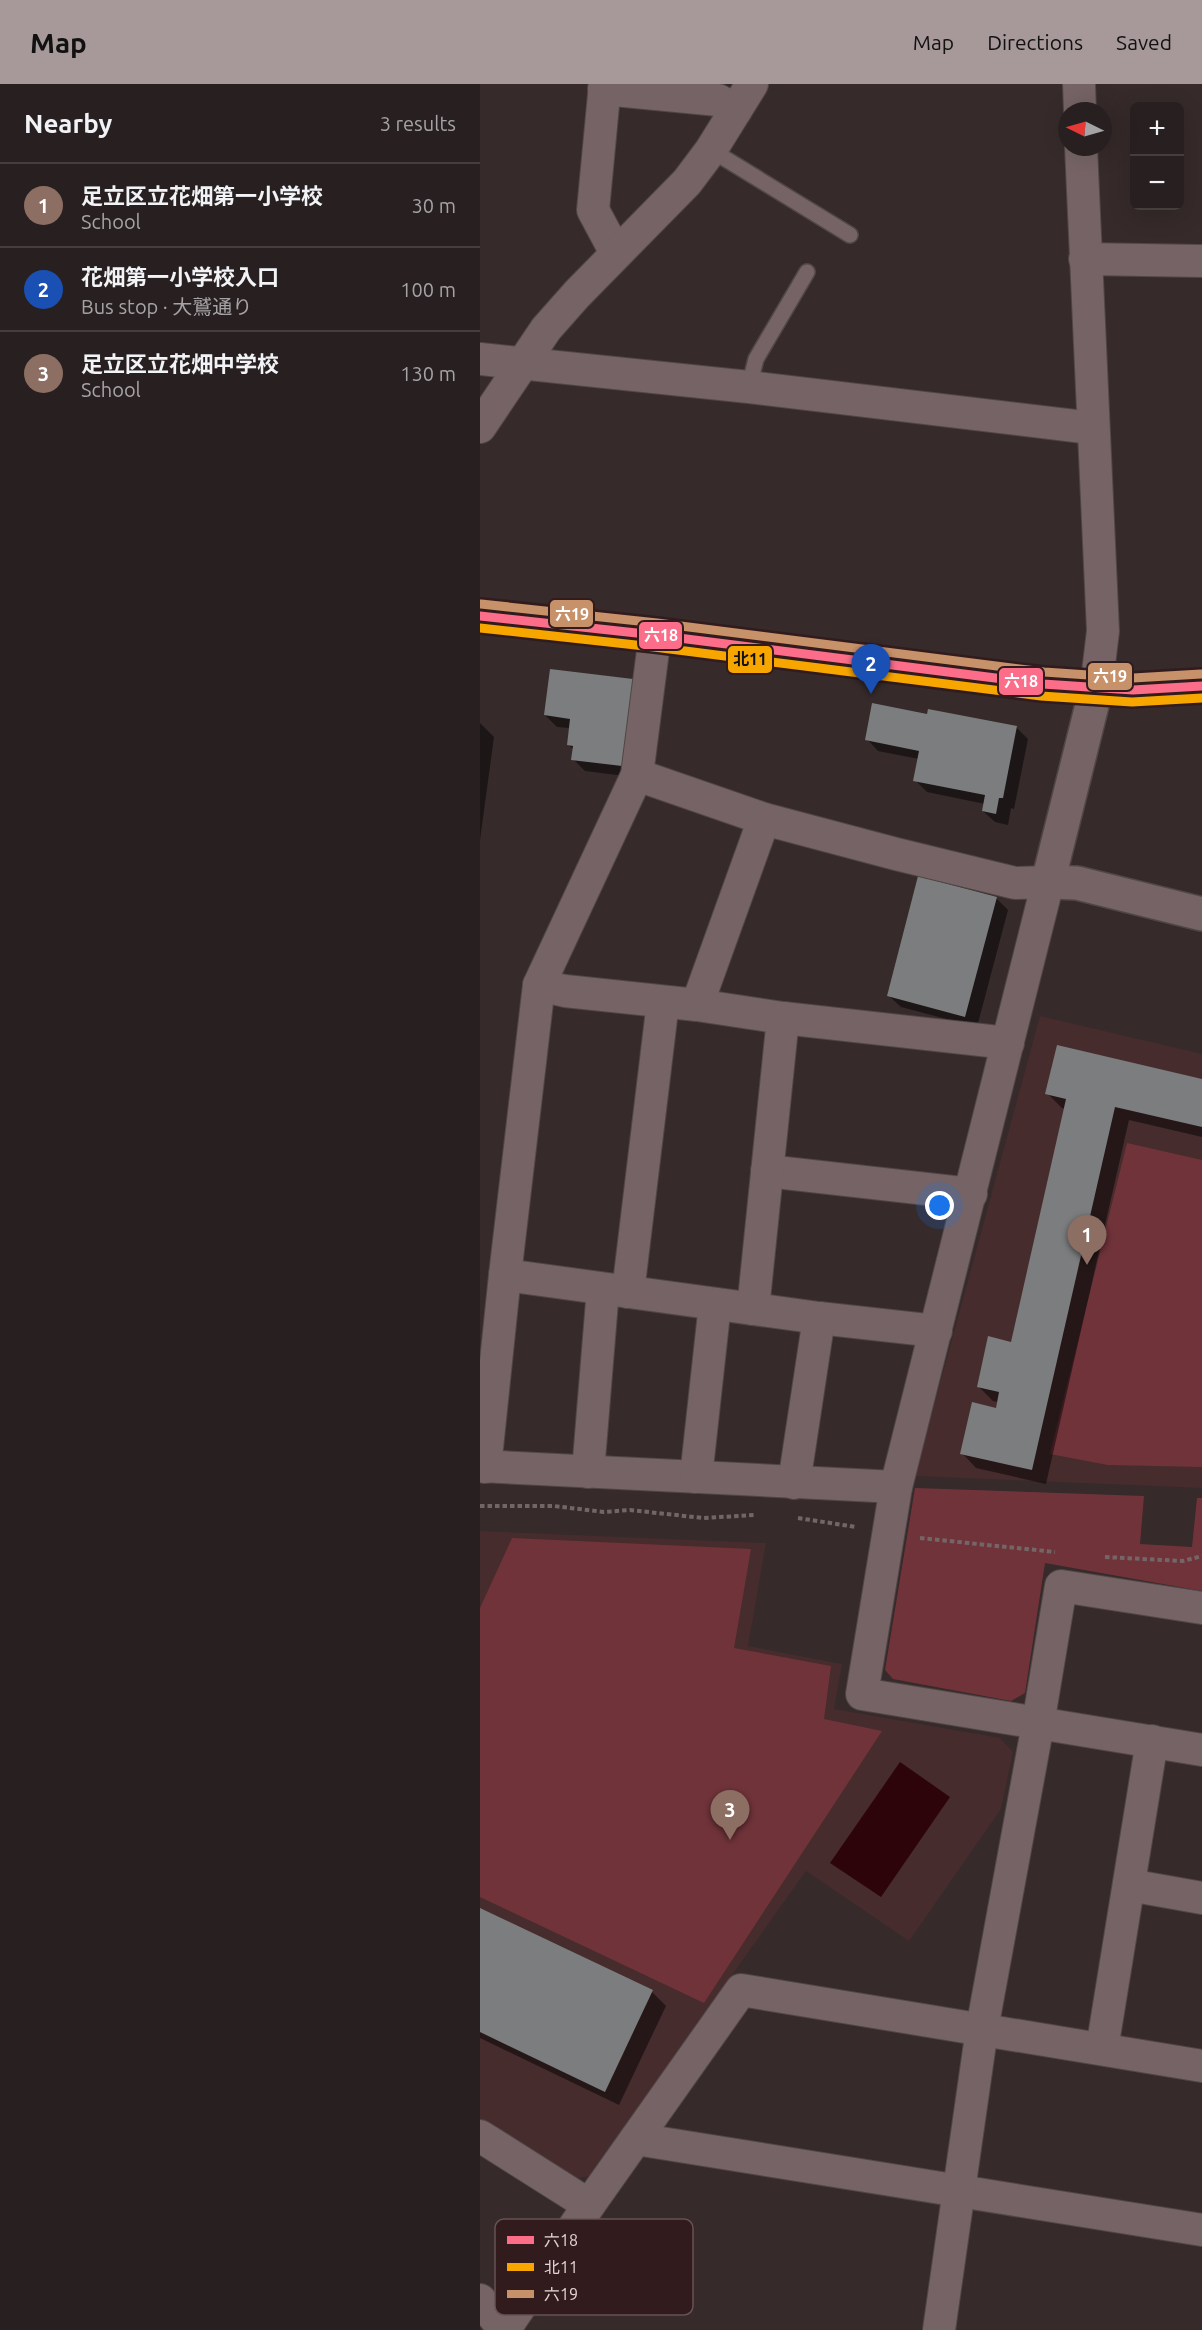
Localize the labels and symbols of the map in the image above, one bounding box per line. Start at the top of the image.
north arrow [1058,102,1112,156]
line badge: 六19 [549,599,594,628]
text: 六19 [555,605,589,623]
line badge: 六18 [638,621,683,650]
text: 六18 [644,626,678,644]
pin: 2 [852,644,890,694]
line badge: 北11 [727,645,773,674]
text: 北11 [733,650,767,668]
line badge: 六19 [1087,662,1133,691]
line badge: 六18 [998,667,1044,696]
text: 六19 [1093,667,1127,685]
text: 六18 [1004,672,1038,690]
your location [925,1191,954,1220]
pin: 1 [1068,1216,1106,1265]
pin: 3 [710,1790,750,1840]
legend [495,2219,693,2315]
text: 六18 [544,2231,578,2249]
text: 北11 [544,2258,578,2276]
text: 六19 [544,2285,578,2303]

